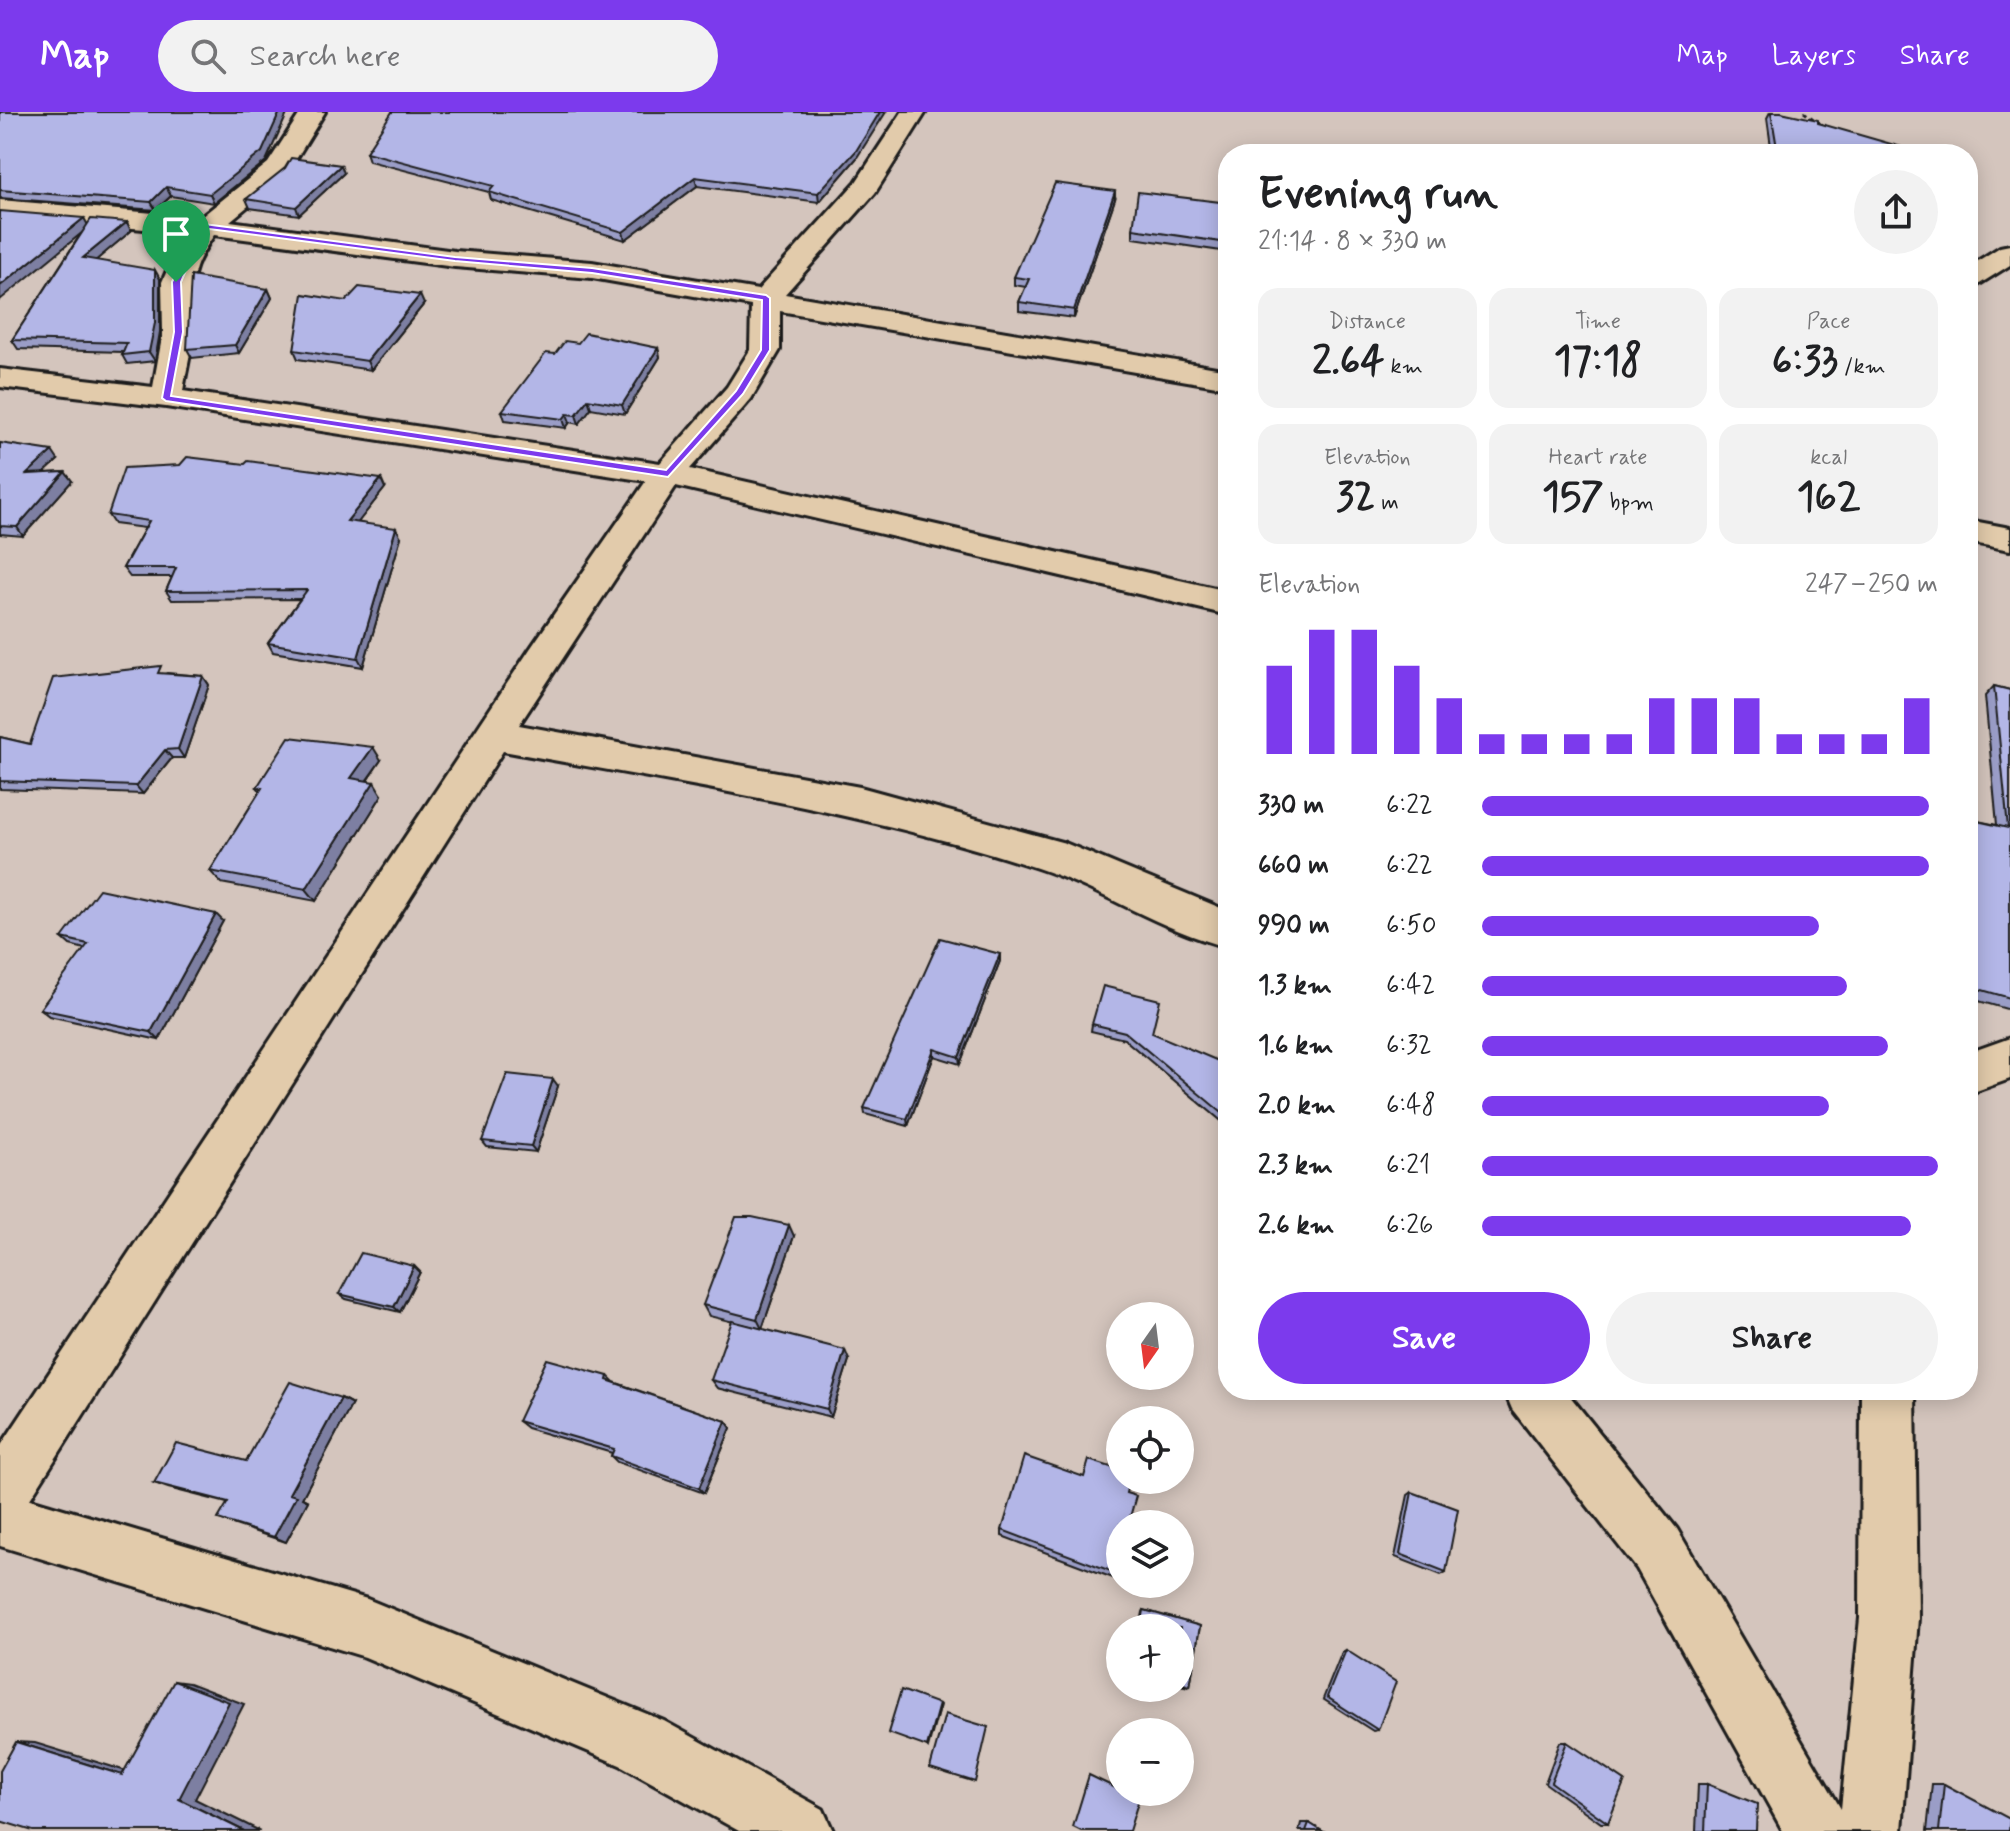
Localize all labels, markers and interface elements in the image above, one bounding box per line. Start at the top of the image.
search box [158,20,718,92]
text: Map [40,32,110,81]
icon: search [186,34,230,78]
text: Search here [250,37,401,76]
text: Map [1677,38,1728,75]
text: Layers [1772,38,1856,75]
text: Share [1900,38,1970,75]
text: Evening run [1258,166,1498,224]
button: share [1854,170,1938,254]
pin [142,200,210,282]
icon: arrive [154,212,198,256]
text: 21:14 · 8 × 330 m [1258,225,1447,259]
text: Distance [1329,308,1406,336]
text: Time [1575,308,1621,336]
text: Pace [1807,308,1851,336]
text: 2.64 [1312,336,1385,388]
text: 17:18 [1554,336,1642,388]
text: 6:33 [1772,336,1838,388]
text: km [1385,353,1423,381]
text: /km [1838,353,1886,381]
text: Elevation [1324,444,1411,472]
text: Heart rate [1549,444,1647,472]
text: kcal [1810,444,1847,472]
text: 32 [1336,472,1375,524]
text: 157 [1542,472,1604,524]
text: 162 [1797,472,1861,524]
text: m [1375,489,1399,517]
text: bpm [1604,489,1654,517]
text: Elevation [1258,568,1360,602]
text: 247–250 m [1805,568,1938,602]
text: 330 m [1258,789,1324,823]
text: 6:22 [1386,789,1433,823]
text: 660 m [1258,849,1329,883]
text: 6:22 [1386,849,1433,883]
text: 990 m [1258,909,1330,943]
text: 6:50 [1386,909,1437,943]
text: 1.3 km [1258,969,1332,1003]
text: 6:42 [1386,969,1435,1003]
text: 1.6 km [1258,1029,1333,1063]
text: 6:32 [1386,1029,1432,1063]
text: 2.0 km [1258,1089,1336,1123]
text: 6:48 [1386,1089,1436,1123]
text: 2.3 km [1258,1149,1333,1183]
text: 6:21 [1386,1149,1430,1183]
text: 2.6 km [1258,1209,1334,1243]
text: 6:26 [1386,1209,1433,1243]
button: Save [1258,1292,1590,1384]
button: Share [1606,1292,1938,1384]
north arrow [1106,1302,1194,1390]
map controls [1106,1302,1194,1806]
button: locate [1106,1406,1194,1494]
button: layers [1106,1510,1194,1598]
button: + [1106,1614,1194,1702]
button: − [1106,1718,1194,1806]

